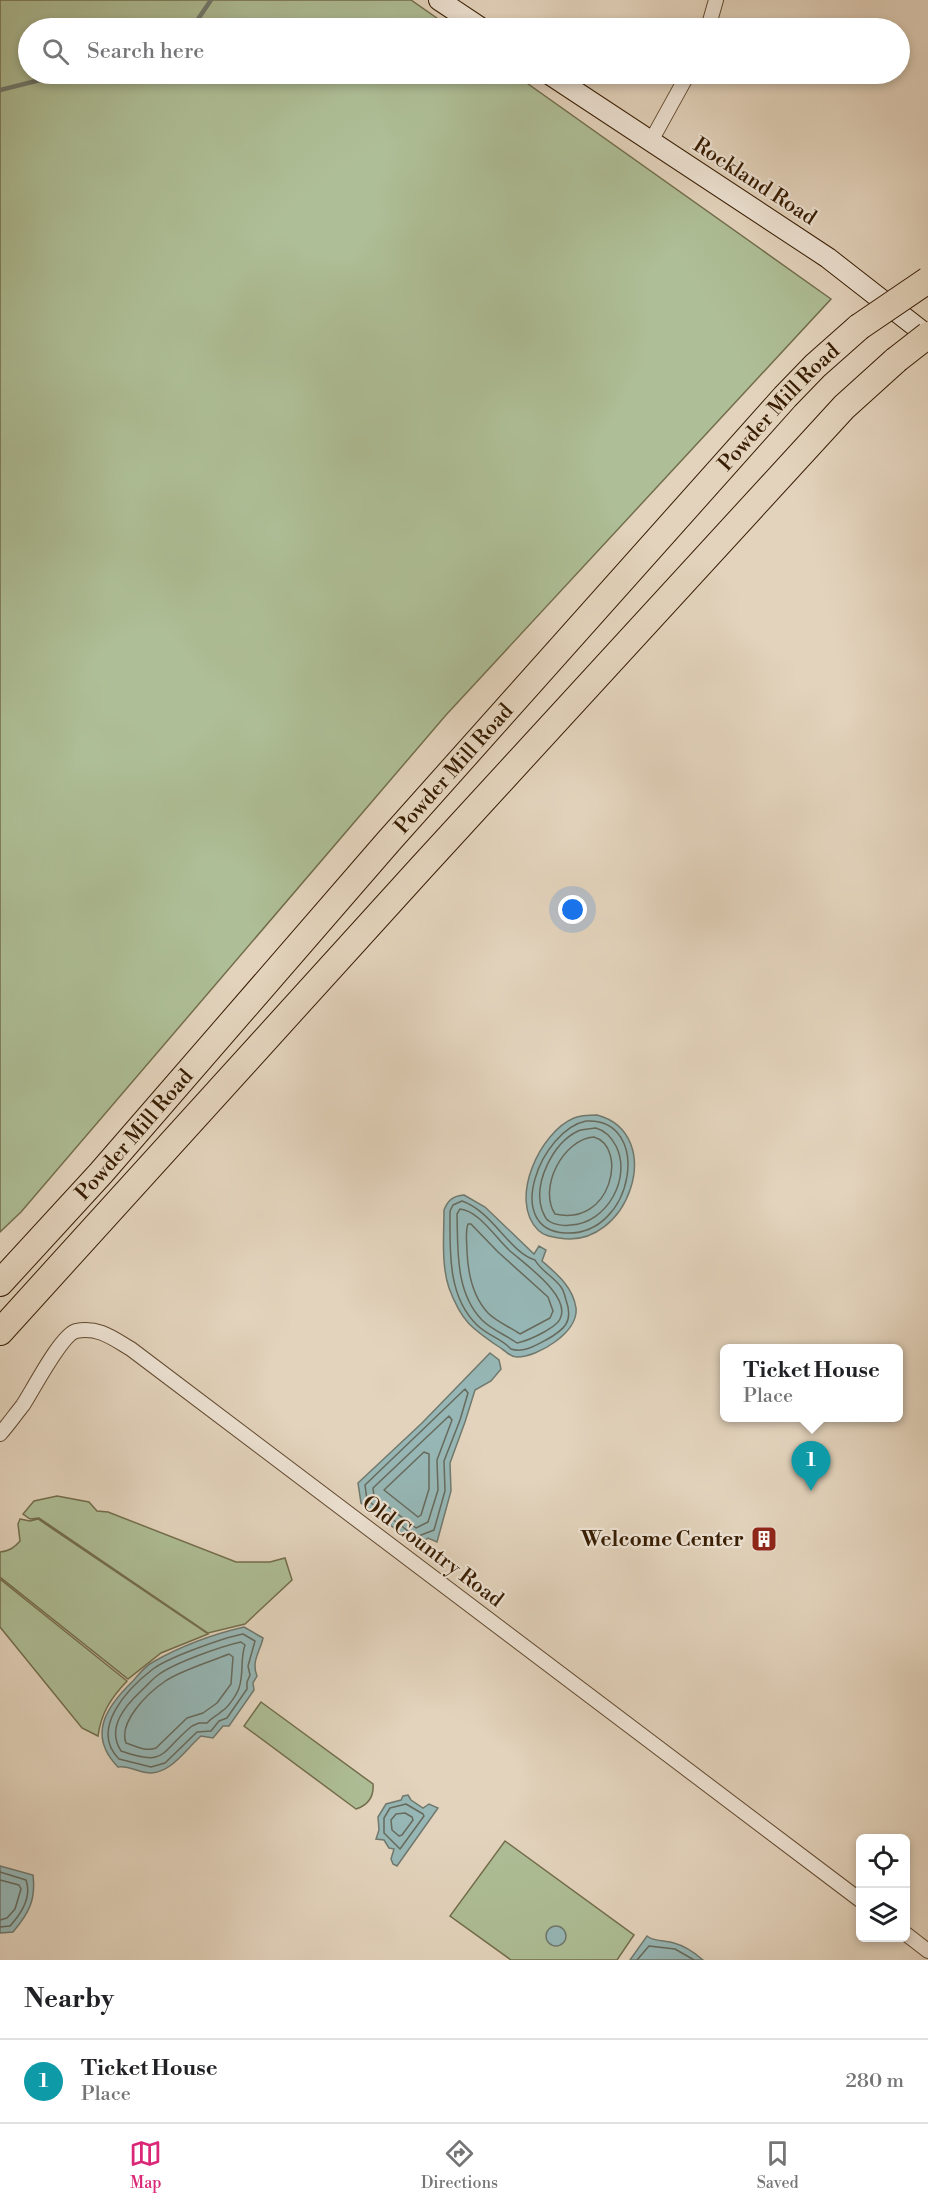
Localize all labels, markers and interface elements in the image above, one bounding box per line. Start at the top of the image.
search box [18,18,910,84]
icon: search [39,35,72,68]
text: Search here [87,38,204,65]
street label: Rockland Road [688,132,821,231]
street label: Powder Mill Road [713,338,845,477]
street label: Powder Mill Road [389,699,519,840]
your location [558,895,587,924]
street label: Powder Mill Road [70,1064,199,1206]
popup [720,1344,903,1422]
text: Ticket House [743,1357,880,1384]
text: Place [743,1384,793,1409]
pin: 1 [792,1442,830,1491]
street label: Old Country Road [357,1490,508,1613]
building icon: Welcome Center [749,1524,779,1554]
place label: Welcome Center [580,1527,744,1553]
map controls [856,1834,910,1942]
button: locate [856,1834,910,1888]
button: layers [856,1888,910,1942]
text: Nearby [24,1983,114,2015]
text: Ticket House [81,2055,217,2082]
text: 1 [39,2069,48,2094]
text: 280 m [845,2069,904,2094]
text: Place [81,2082,131,2107]
tab: Map [129,2137,162,2193]
tab: Directions [421,2137,498,2193]
tab: Saved [757,2137,799,2193]

